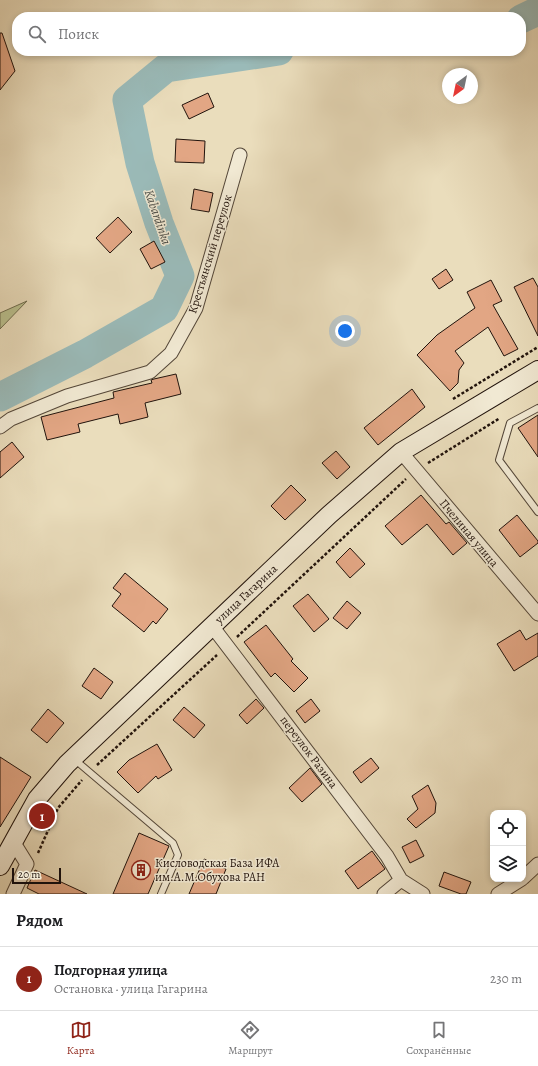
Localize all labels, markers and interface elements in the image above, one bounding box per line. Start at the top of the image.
search box [12,12,526,56]
icon: search [26,23,48,45]
text: Поиск [58,24,99,44]
north arrow [442,68,478,104]
water label: Kabardinka [141,187,175,247]
street label: Крестьянский переулок [184,193,236,315]
your location [335,321,355,341]
street label: Пчелиная улица [436,496,502,571]
street label: улица Гагарина [211,561,281,628]
street label: переулок Разина [277,713,342,792]
pin: 1 [29,801,55,831]
map controls [490,810,526,882]
button: locate [490,810,526,846]
button: layers [490,846,526,882]
place label: Кисловодская База ИФА им.А.М.Обухова РАН [155,855,280,885]
building icon: Кисловодская База ИФА им.А.М.Обухова РАН [130,859,152,881]
scale bar [12,866,61,885]
text: 20 m [18,867,40,882]
text: Рядом [16,909,63,932]
text: Подгорная улица [54,960,168,980]
text: 1 [27,970,31,987]
text: 230 m [490,970,522,987]
text: Остановка · улица Гагарина [54,980,208,997]
tab: Карта [67,1019,95,1058]
tab: Маршрут [228,1019,273,1058]
tab: Сохранённые [406,1019,471,1058]

